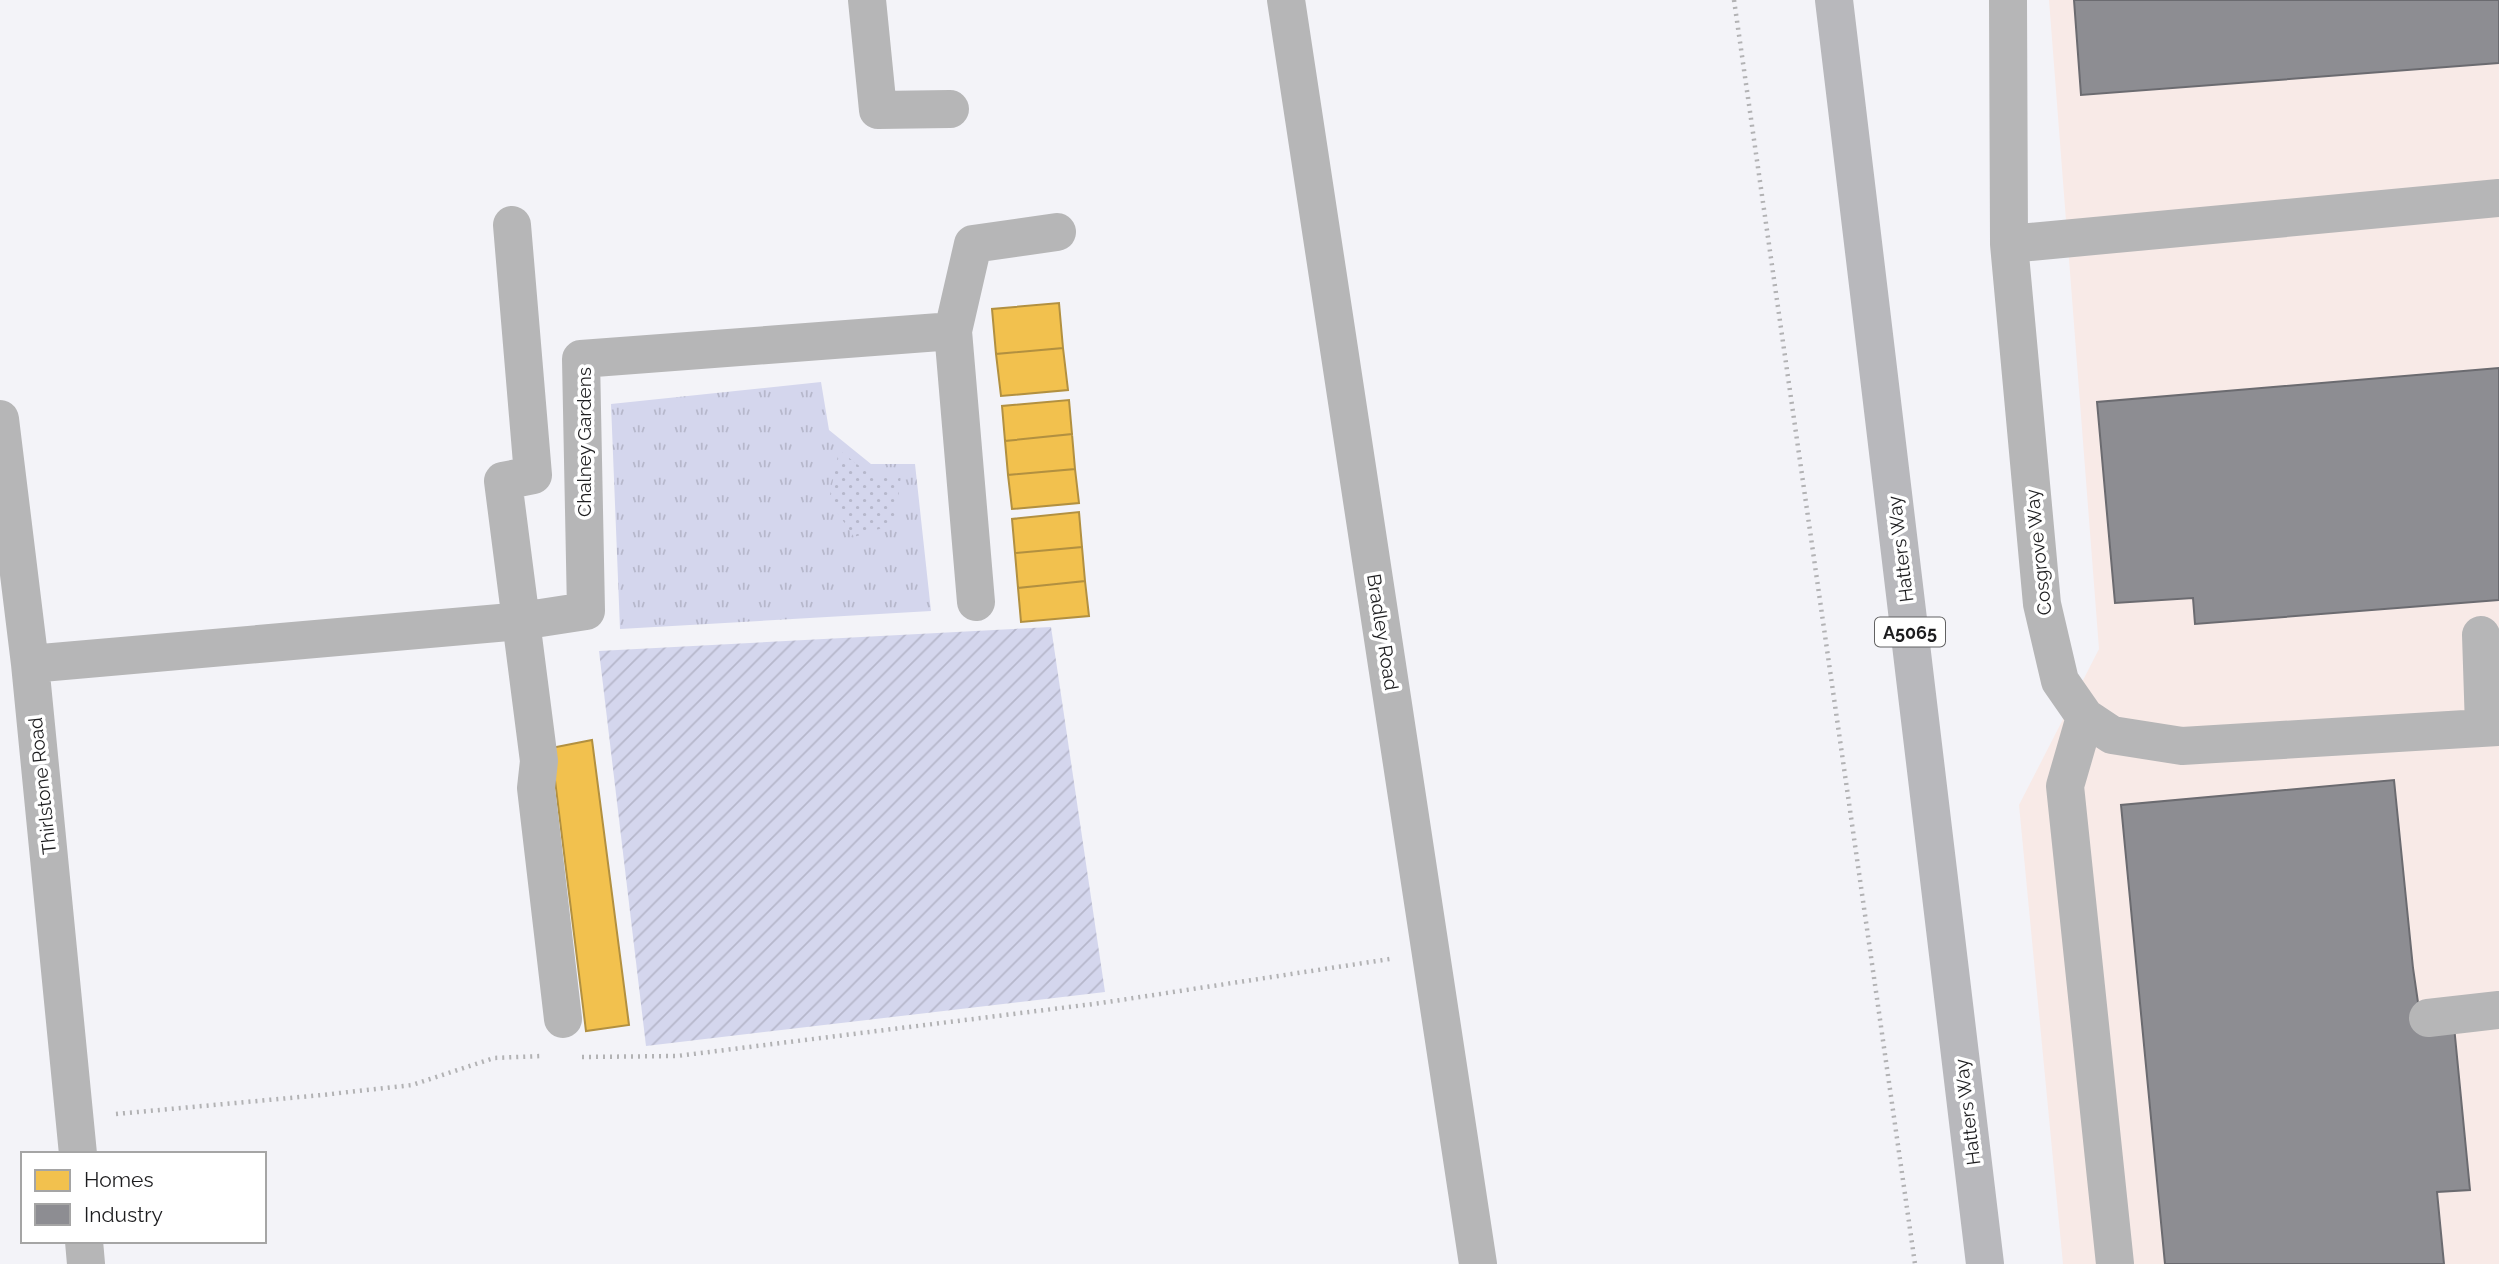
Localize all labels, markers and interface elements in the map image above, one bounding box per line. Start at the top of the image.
street label: Chalney Gardens [573,367,595,517]
street label: Cosgrove Way [2020,488,2056,616]
street label: Hatters Way [1883,494,1917,604]
street label: Bradley Road [1363,572,1403,692]
road number: A5065 [1875,618,1945,646]
street label: Thirlstone Road [24,716,60,856]
street label: Hatters Way [1950,1057,1984,1167]
legend [21,1152,266,1243]
text: Homes [84,1167,154,1192]
text: Industry [84,1202,163,1227]

